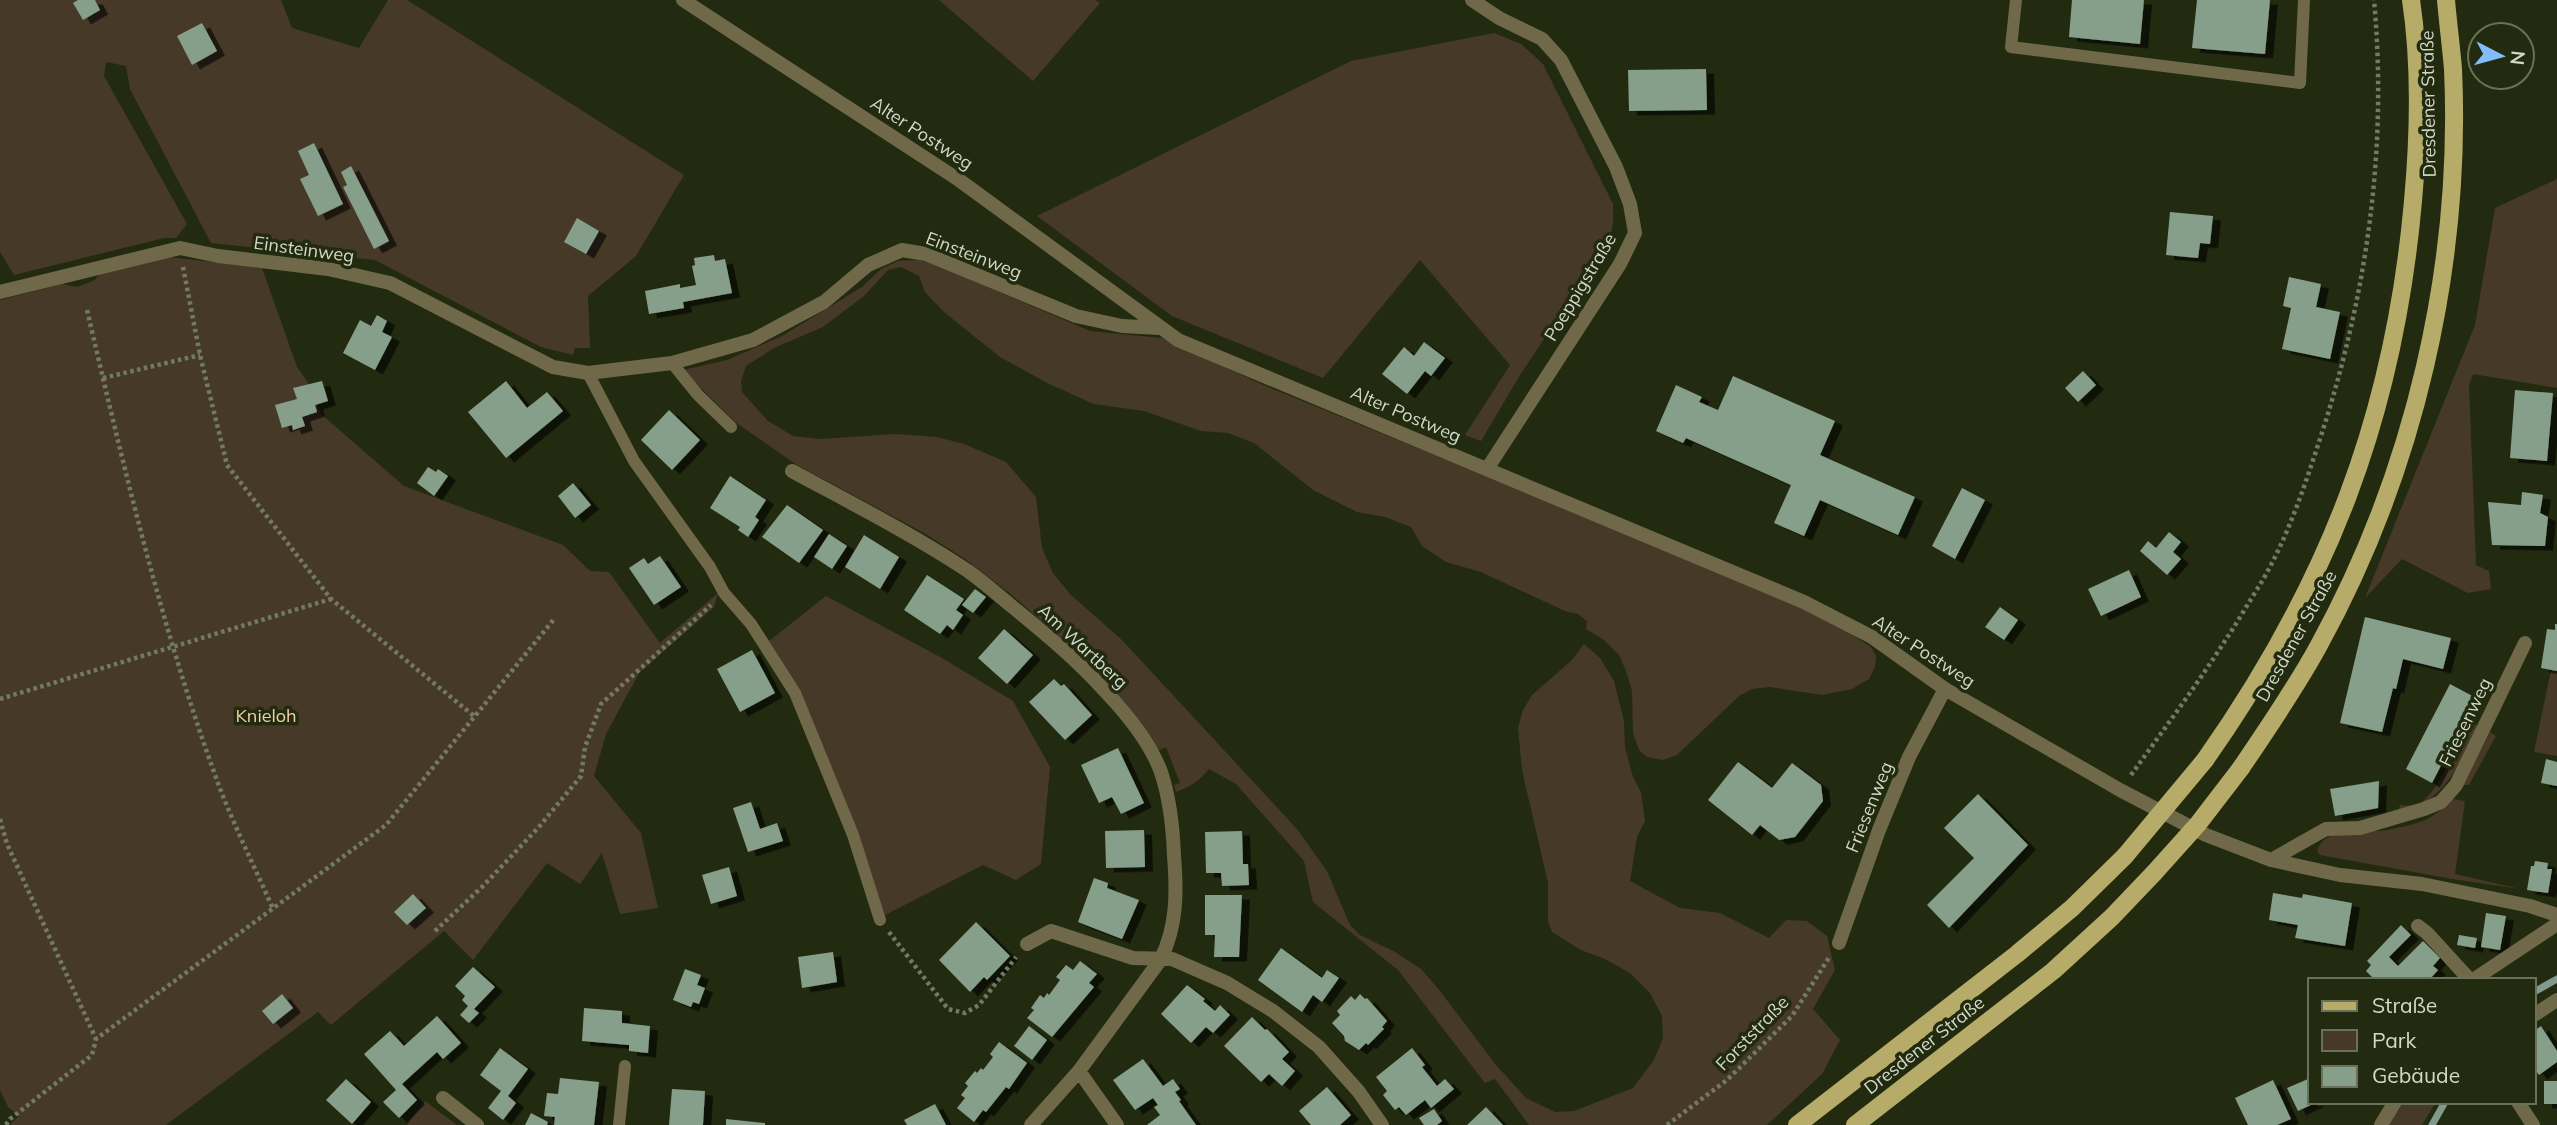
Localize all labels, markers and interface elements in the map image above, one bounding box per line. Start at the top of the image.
north arrow [2466,21,2536,91]
street label: Dresdener Straße [2415,30,2441,178]
text: N [2505,49,2531,66]
street label: Alter Postweg [866,91,978,175]
street label: Einsteinweg [923,226,1025,284]
street label: Poeppigstraße [1539,229,1621,345]
street label: Einsteinweg [252,231,356,267]
street label: Alter Postweg [1347,380,1465,448]
street label: Dresdener Straße [2250,566,2342,706]
street label: Am Wartberg [1033,598,1133,694]
street label: Alter Postweg [1868,609,1980,693]
street label: Friesenweg [2434,674,2496,770]
park label: Knieloh [235,704,297,727]
street label: Friesenweg [1840,758,1898,856]
legend [2308,978,2536,1104]
street label: Forststraße [1711,991,1793,1075]
street label: Dresdener Straße [1859,991,1989,1099]
text: Straße [2372,992,2437,1018]
text: Park [2372,1027,2416,1053]
text: Gebäude [2372,1062,2460,1088]

